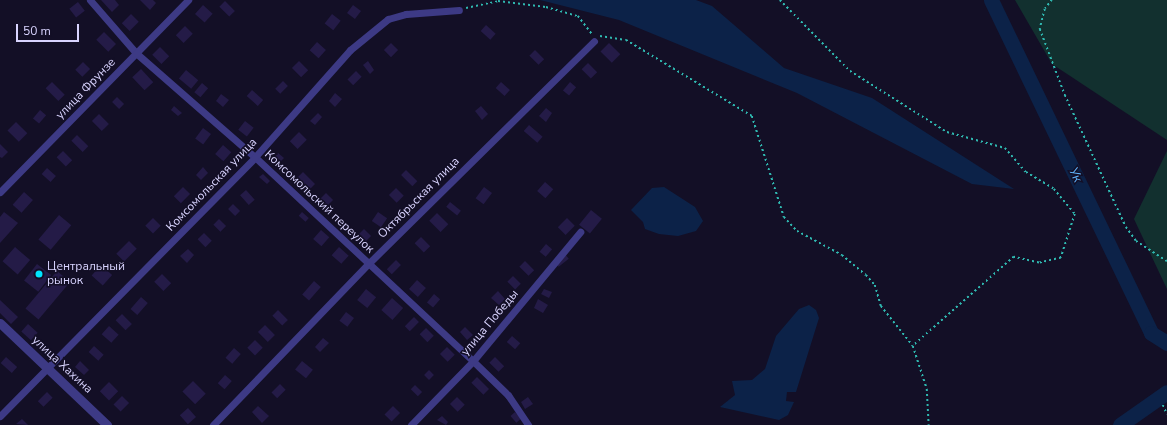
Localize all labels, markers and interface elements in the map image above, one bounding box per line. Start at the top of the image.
scale bar [18,16,81,42]
text: 50 m [23,23,51,39]
street label: улица Фрунзе [53,55,119,123]
street label: Комсомольская улица [164,135,260,235]
street label: Комсомольский переулок [261,147,377,257]
street label: Октябрьская улица [375,154,463,242]
water label: Ук [1065,165,1085,185]
place label: Центральный рынок [47,260,125,288]
marker: Центральный рынок [34,269,44,279]
street label: улица Победы [458,287,522,359]
street label: улица Хахина [29,333,95,397]

